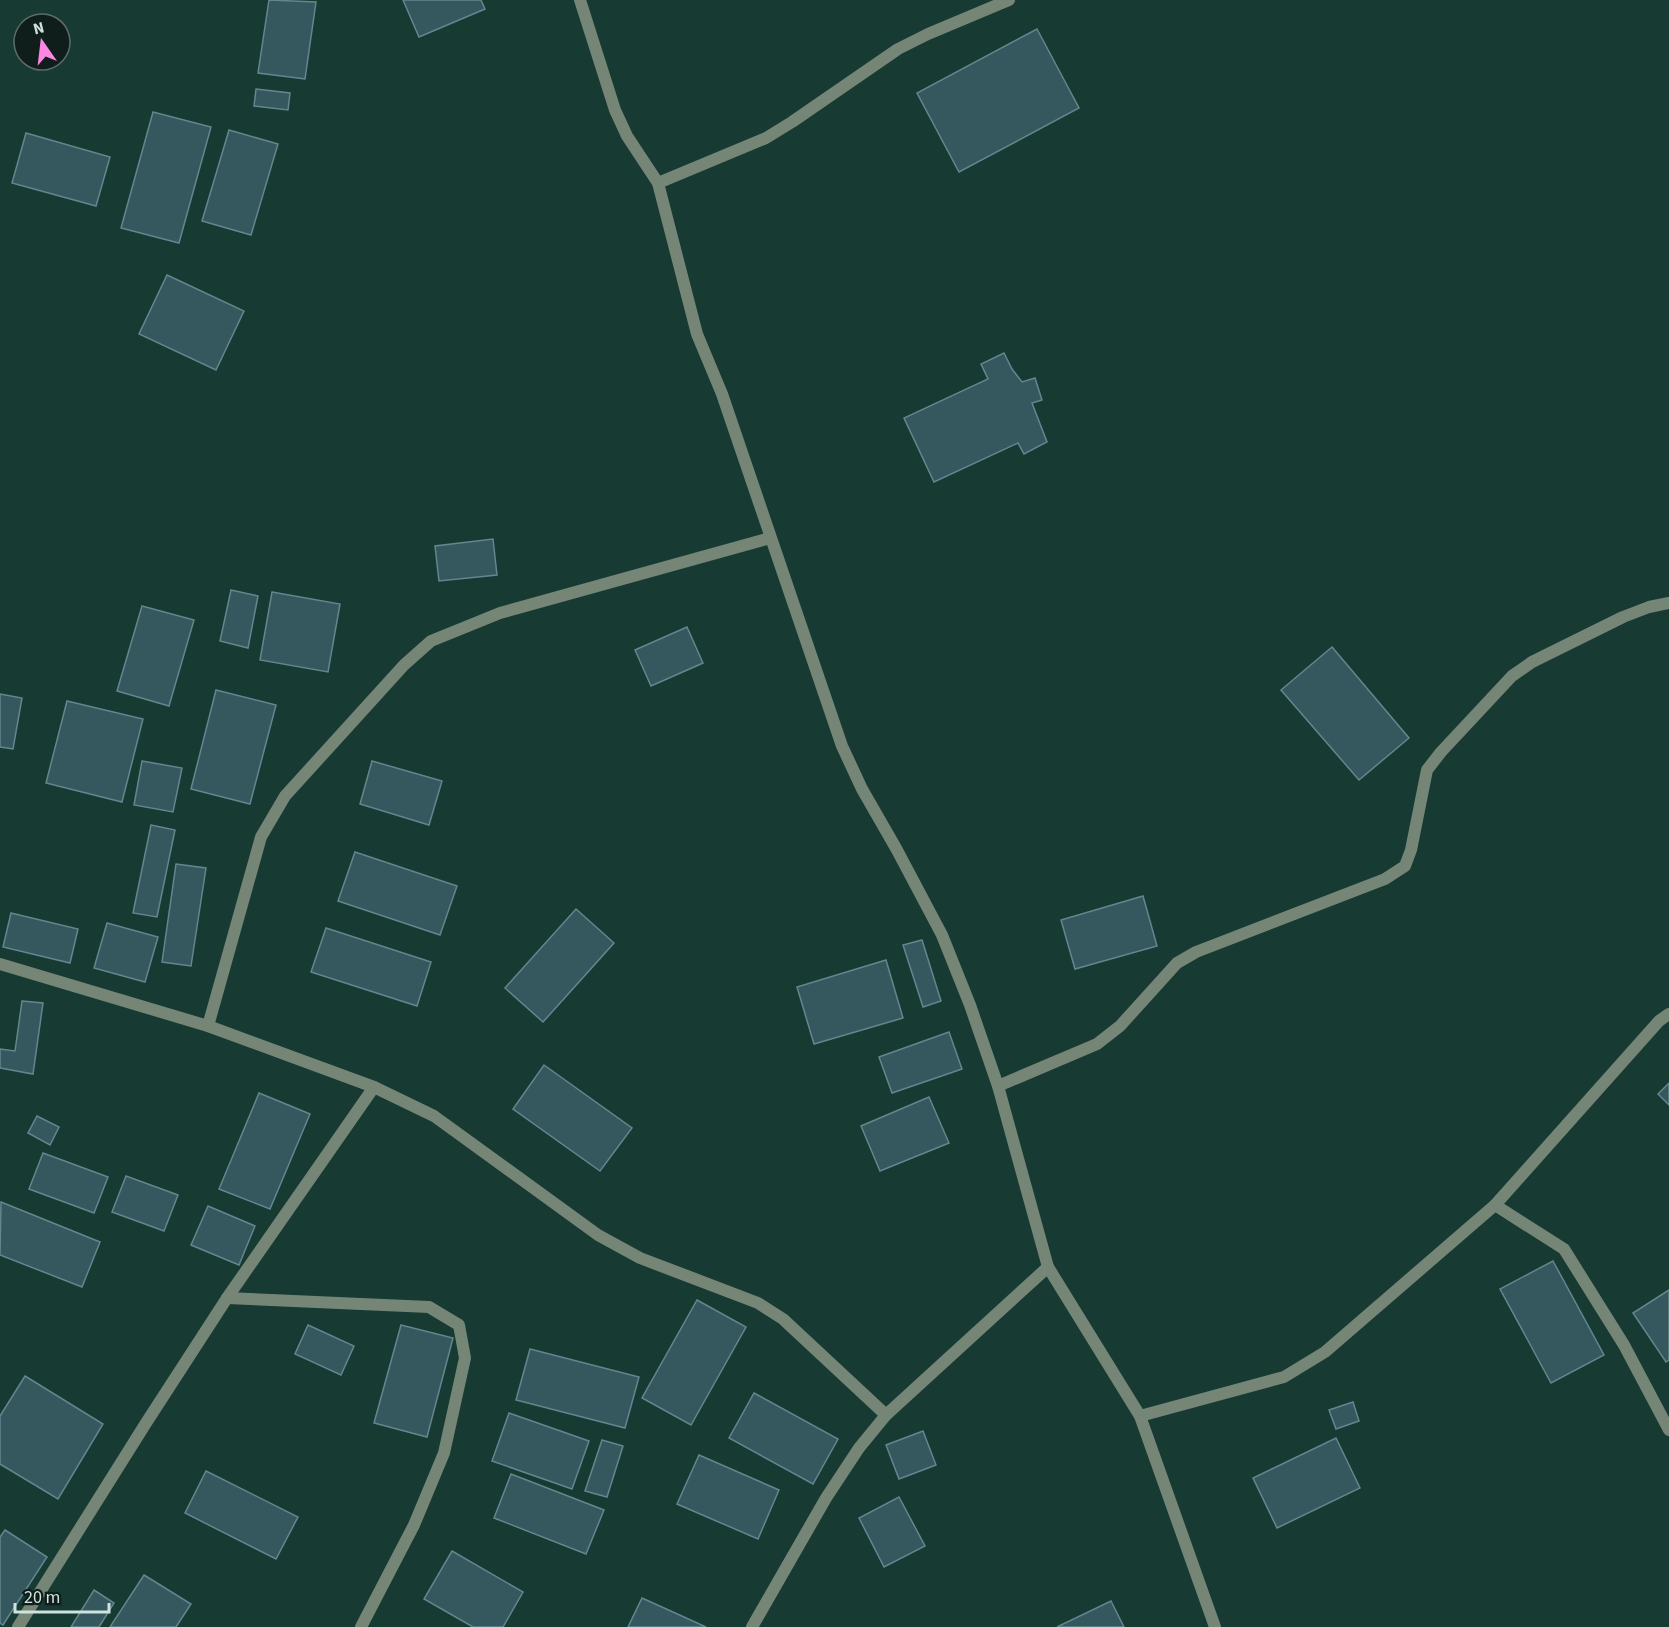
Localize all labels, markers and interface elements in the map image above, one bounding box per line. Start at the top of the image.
north arrow [12,12,72,72]
text: N [31,16,46,40]
scale bar [15,1576,110,1614]
text: 20 m [24,1585,60,1610]

